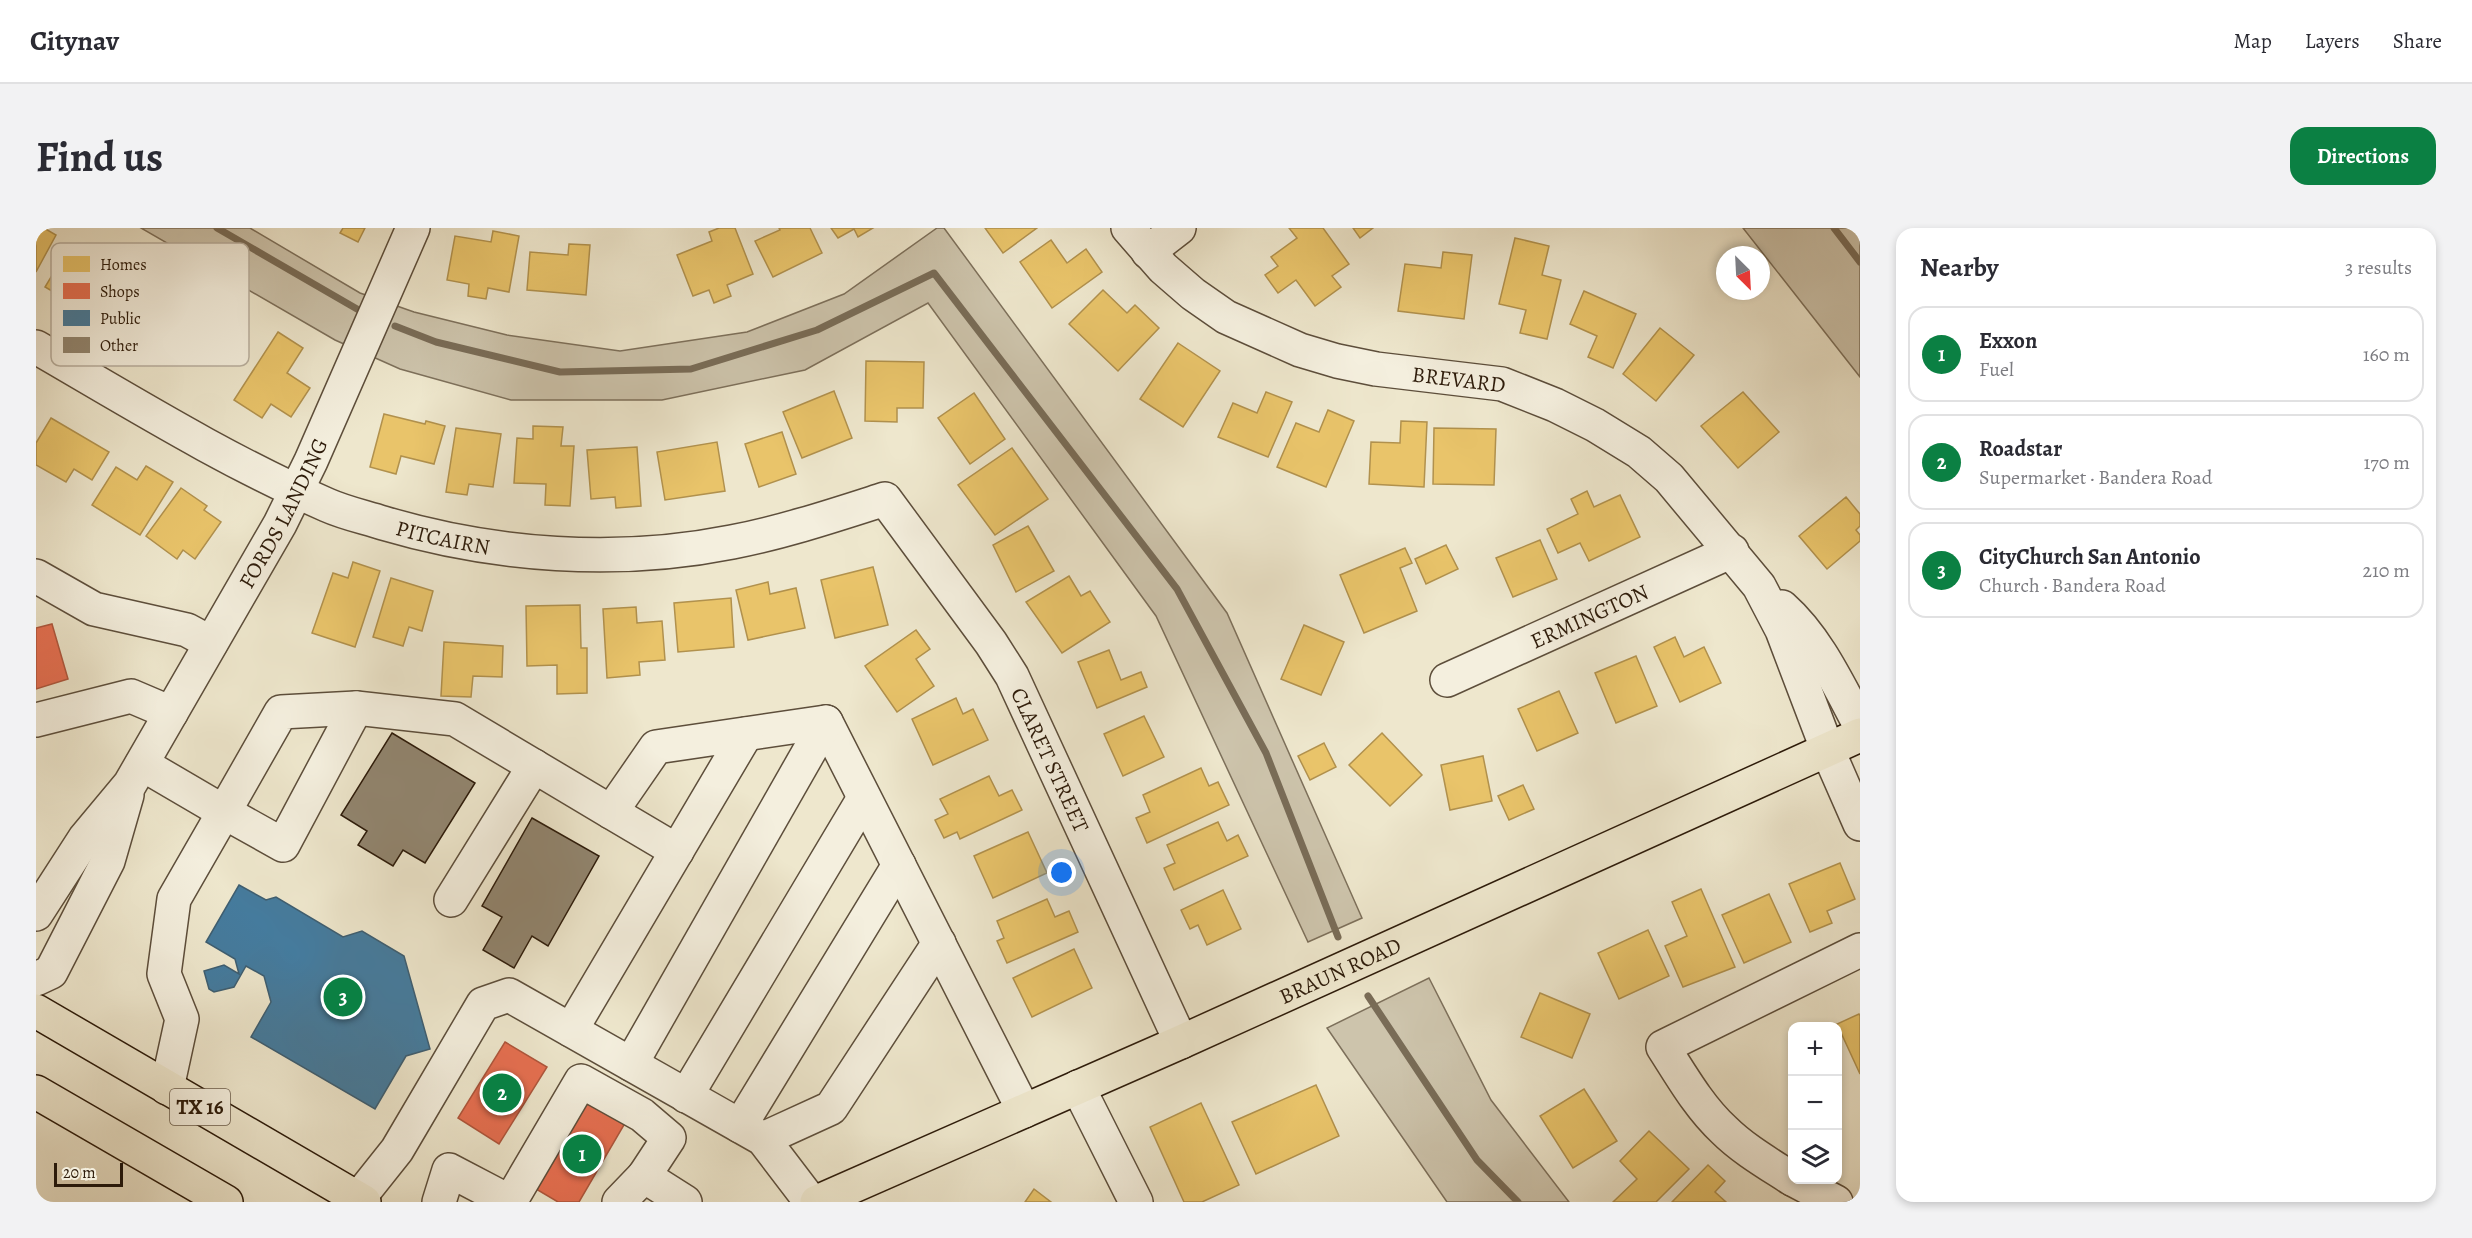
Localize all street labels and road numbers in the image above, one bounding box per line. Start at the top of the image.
street label: BREVARD [1410,359,1507,400]
street label: FORDS LANDING [232,434,335,594]
street label: PITCAIRN [392,513,492,562]
street label: ERMINGTON [1526,577,1653,656]
street label: CLARET STREET [1003,683,1096,837]
street label: BRAUN ROAD [1274,930,1406,1012]
road number: TX 16 [170,1089,230,1125]

